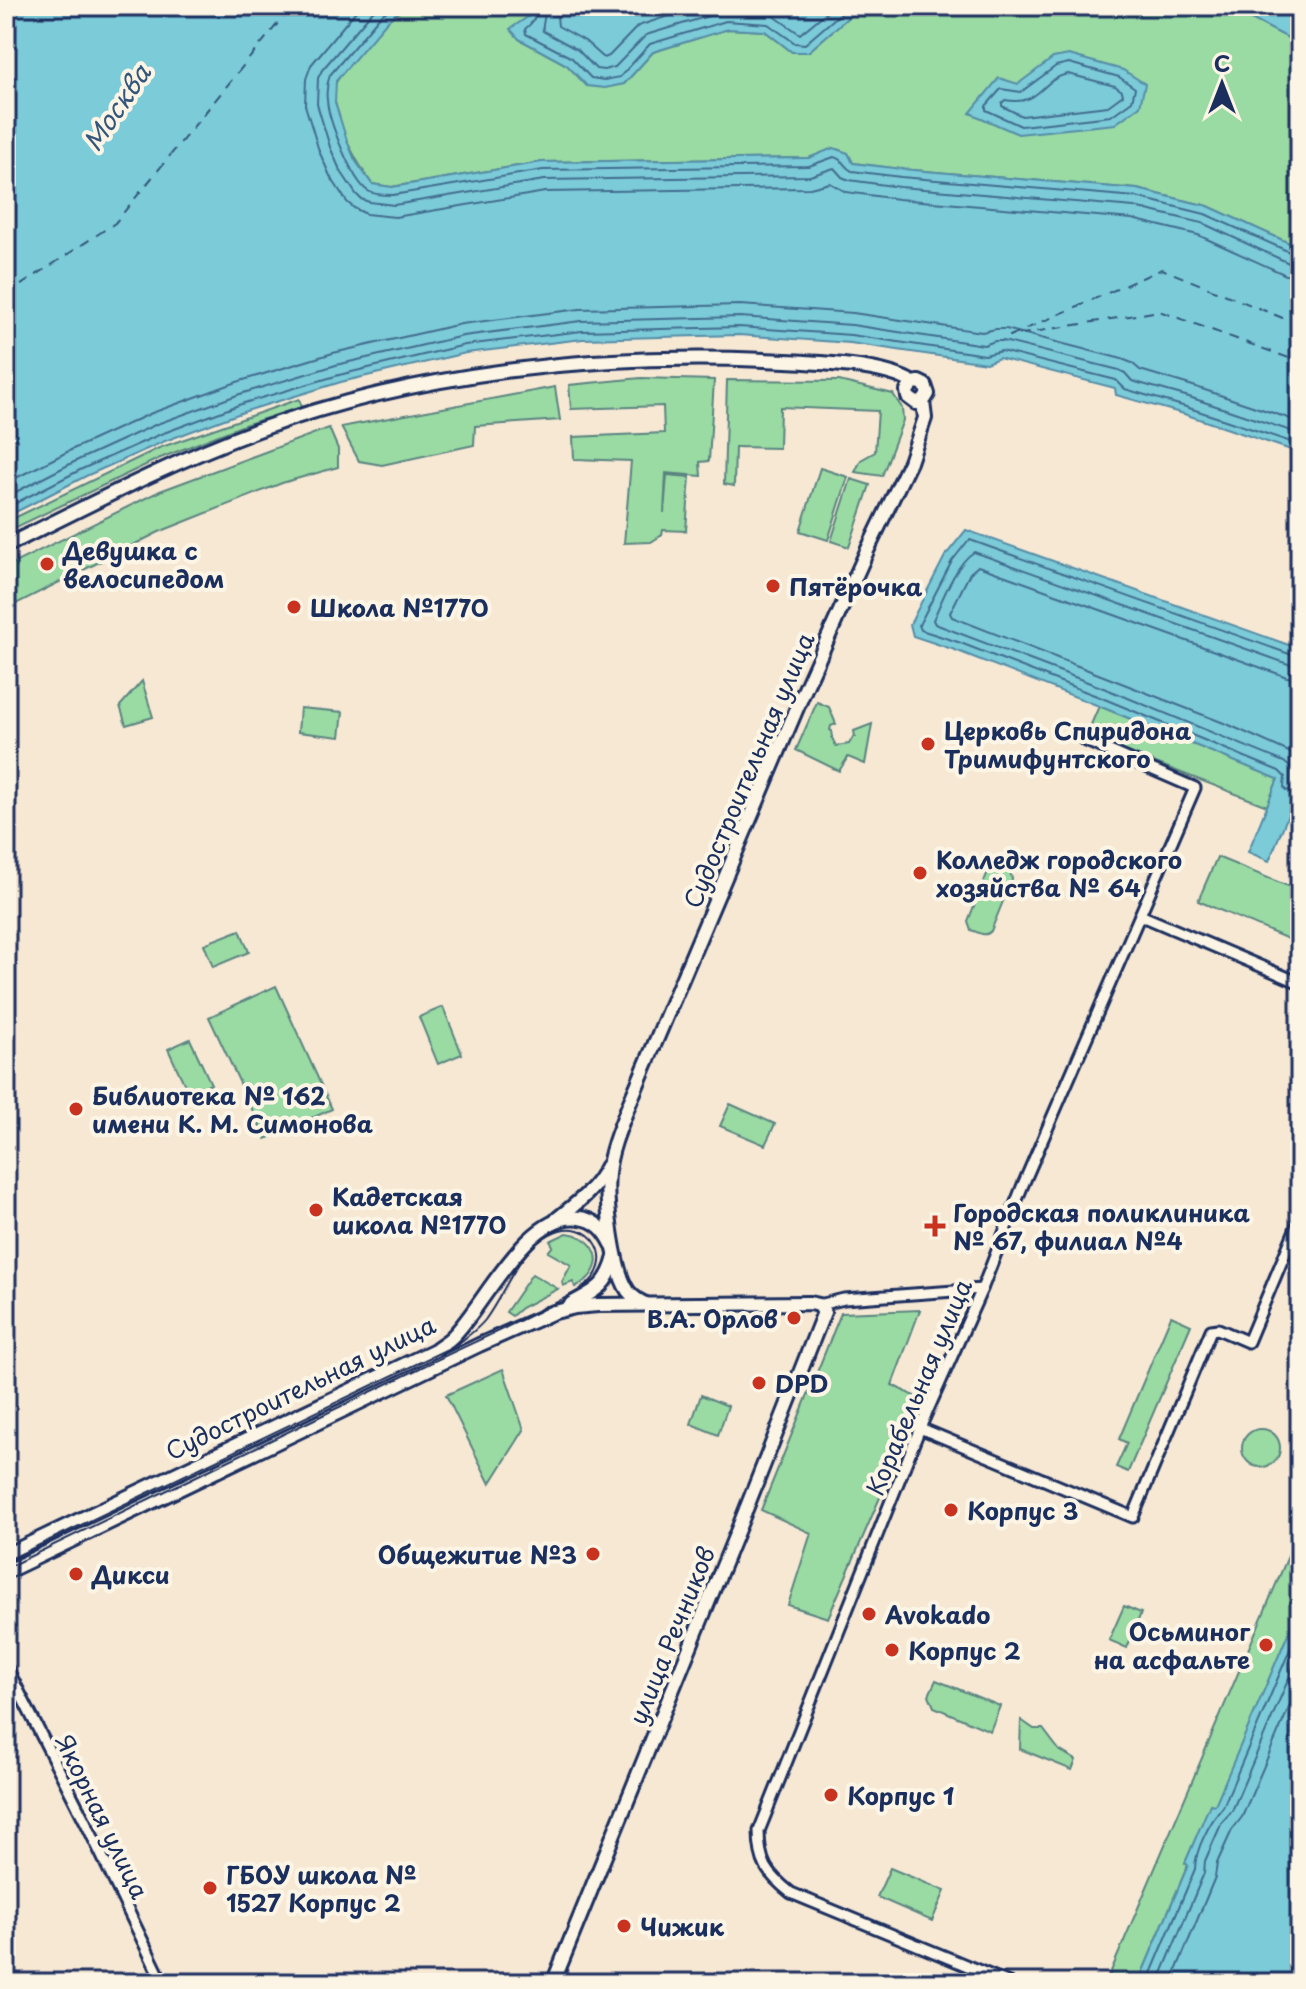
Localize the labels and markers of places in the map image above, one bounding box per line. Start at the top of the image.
place label: Девушка с велосипедом [62,532,224,596]
marker: Девушка с велосипедом [38,555,56,573]
place label: Пятёрочка [789,568,923,604]
marker: Пятёрочка [764,577,782,595]
place label: Школа №1770 [310,589,489,625]
marker: Школа №1770 [285,598,303,616]
place label: Церковь Спиридона Тримифунтского [944,712,1192,776]
marker: Церковь Спиридона Тримифунтского [919,735,937,753]
place label: Колледж городского хозяйства № 64 [936,841,1182,905]
marker: Колледж городского хозяйства № 64 [911,864,929,882]
place label: Библиотека № 162 имени К. М. Симонова [92,1077,374,1141]
marker: Библиотека № 162 имени К. М. Симонова [67,1100,85,1118]
place label: Кадетская школа №1770 [332,1178,506,1242]
place label: Городская поликлиника № 67, филиал №4 [953,1194,1250,1258]
marker: Кадетская школа №1770 [307,1201,325,1219]
marker: Городская поликлиника № 67, филиал №4 [924,1215,946,1237]
place label: В.А. Орлов [647,1300,778,1336]
marker: В.А. Орлов [785,1309,803,1327]
place label: DPD [775,1365,829,1401]
marker: DPD [750,1374,768,1392]
place label: Корпус 3 [967,1492,1079,1528]
marker: Корпус 3 [942,1501,960,1519]
place label: Общежитие №3 [378,1536,577,1572]
marker: Общежитие №3 [584,1545,602,1563]
place label: Дикси [91,1556,170,1592]
marker: Дикси [67,1565,85,1583]
place label: Avokado [884,1596,990,1632]
marker: Avokado [860,1605,878,1623]
place label: Осьминог на асфальте [1093,1613,1251,1677]
place label: Корпус 2 [908,1632,1021,1668]
marker: Осьминог на асфальте [1257,1636,1275,1654]
marker: Корпус 2 [883,1641,901,1659]
place label: Корпус 1 [847,1777,954,1813]
marker: Корпус 1 [822,1786,840,1804]
place label: ГБОУ школа № 1527 Корпус 2 [226,1856,416,1920]
marker: ГБОУ школа № 1527 Корпус 2 [201,1879,219,1897]
place label: Чижик [640,1908,725,1944]
marker: Чижик [615,1917,633,1935]

